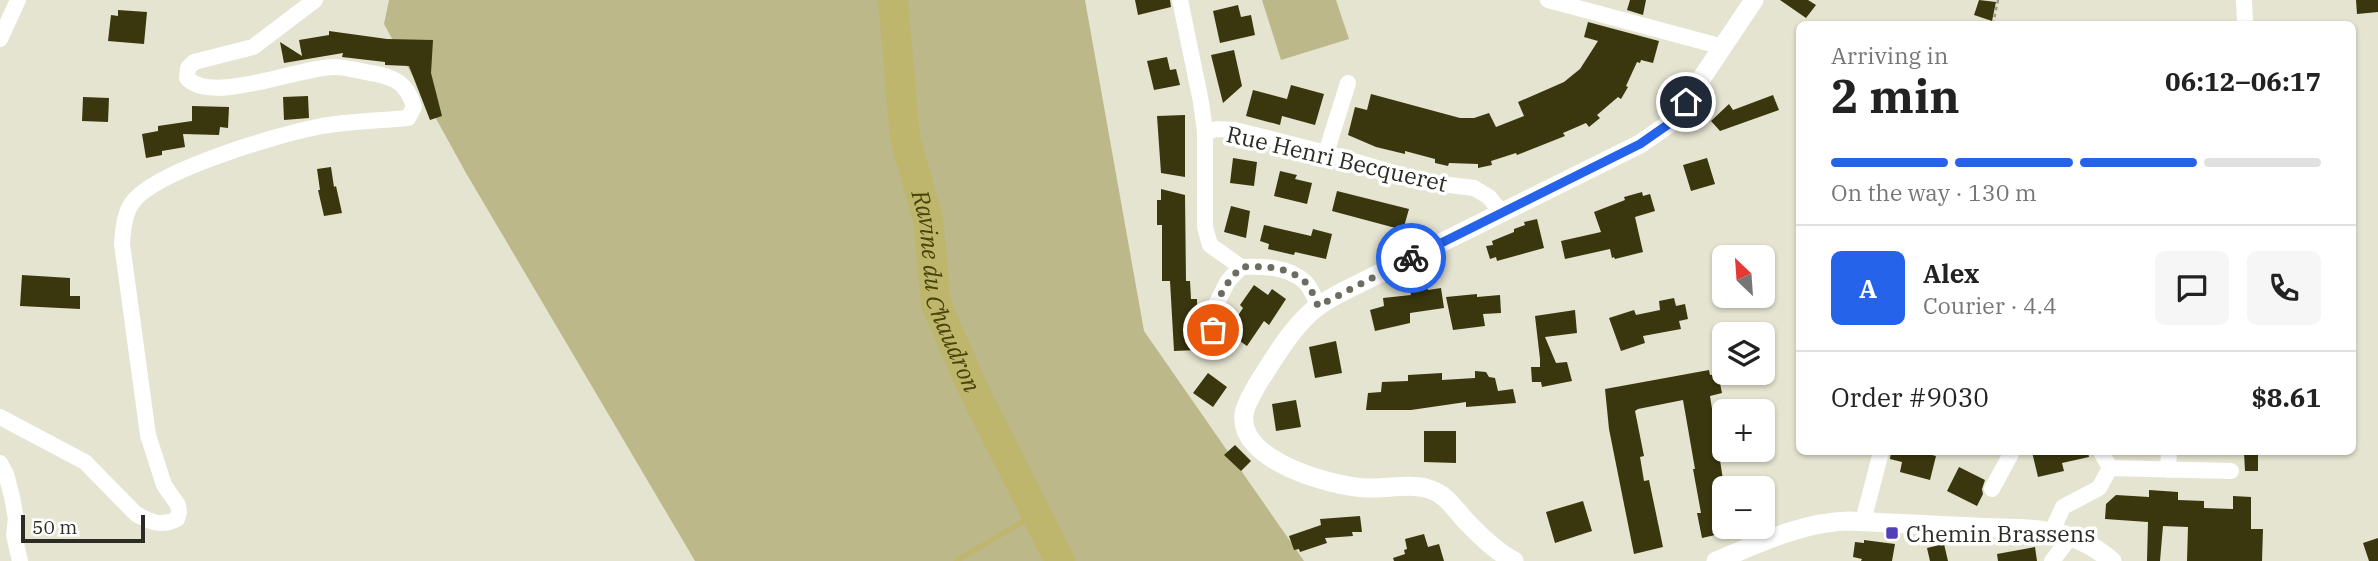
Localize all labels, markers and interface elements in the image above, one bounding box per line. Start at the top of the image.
text: Arriving in [1831,40,1948,70]
text: 06:12–06:17 [2165,64,2321,98]
text: 2 min [1831,66,1960,126]
pin [1656,72,1716,132]
icon: home [1667,83,1705,121]
street label: Rue Henri Becqueret [1224,118,1450,198]
text: On the way · 130 m [1831,177,2037,207]
water label: Ravine du Chaudron [904,185,989,398]
courier [1376,223,1446,293]
icon: bike [1392,239,1430,277]
north arrow [1712,245,1774,308]
map controls [1712,245,1775,539]
button: chat [2155,251,2229,325]
button: phone [2247,251,2321,325]
text: Alex [1923,256,1979,290]
text: A [1859,271,1877,305]
text: Courier · 4.4 [1923,290,2057,320]
pin [1183,300,1243,360]
icon: bag [1194,311,1232,349]
button: layers [1712,322,1775,385]
text: Order #9030 [1831,380,1989,414]
text: $8.61 [2251,380,2321,414]
button: + [1712,399,1775,462]
button: − [1712,476,1775,539]
scale bar [21,512,145,544]
text: 50 m [32,515,77,539]
place label: Chemin Brassens [1906,518,2096,548]
marker: Chemin Brassens [1884,525,1900,541]

